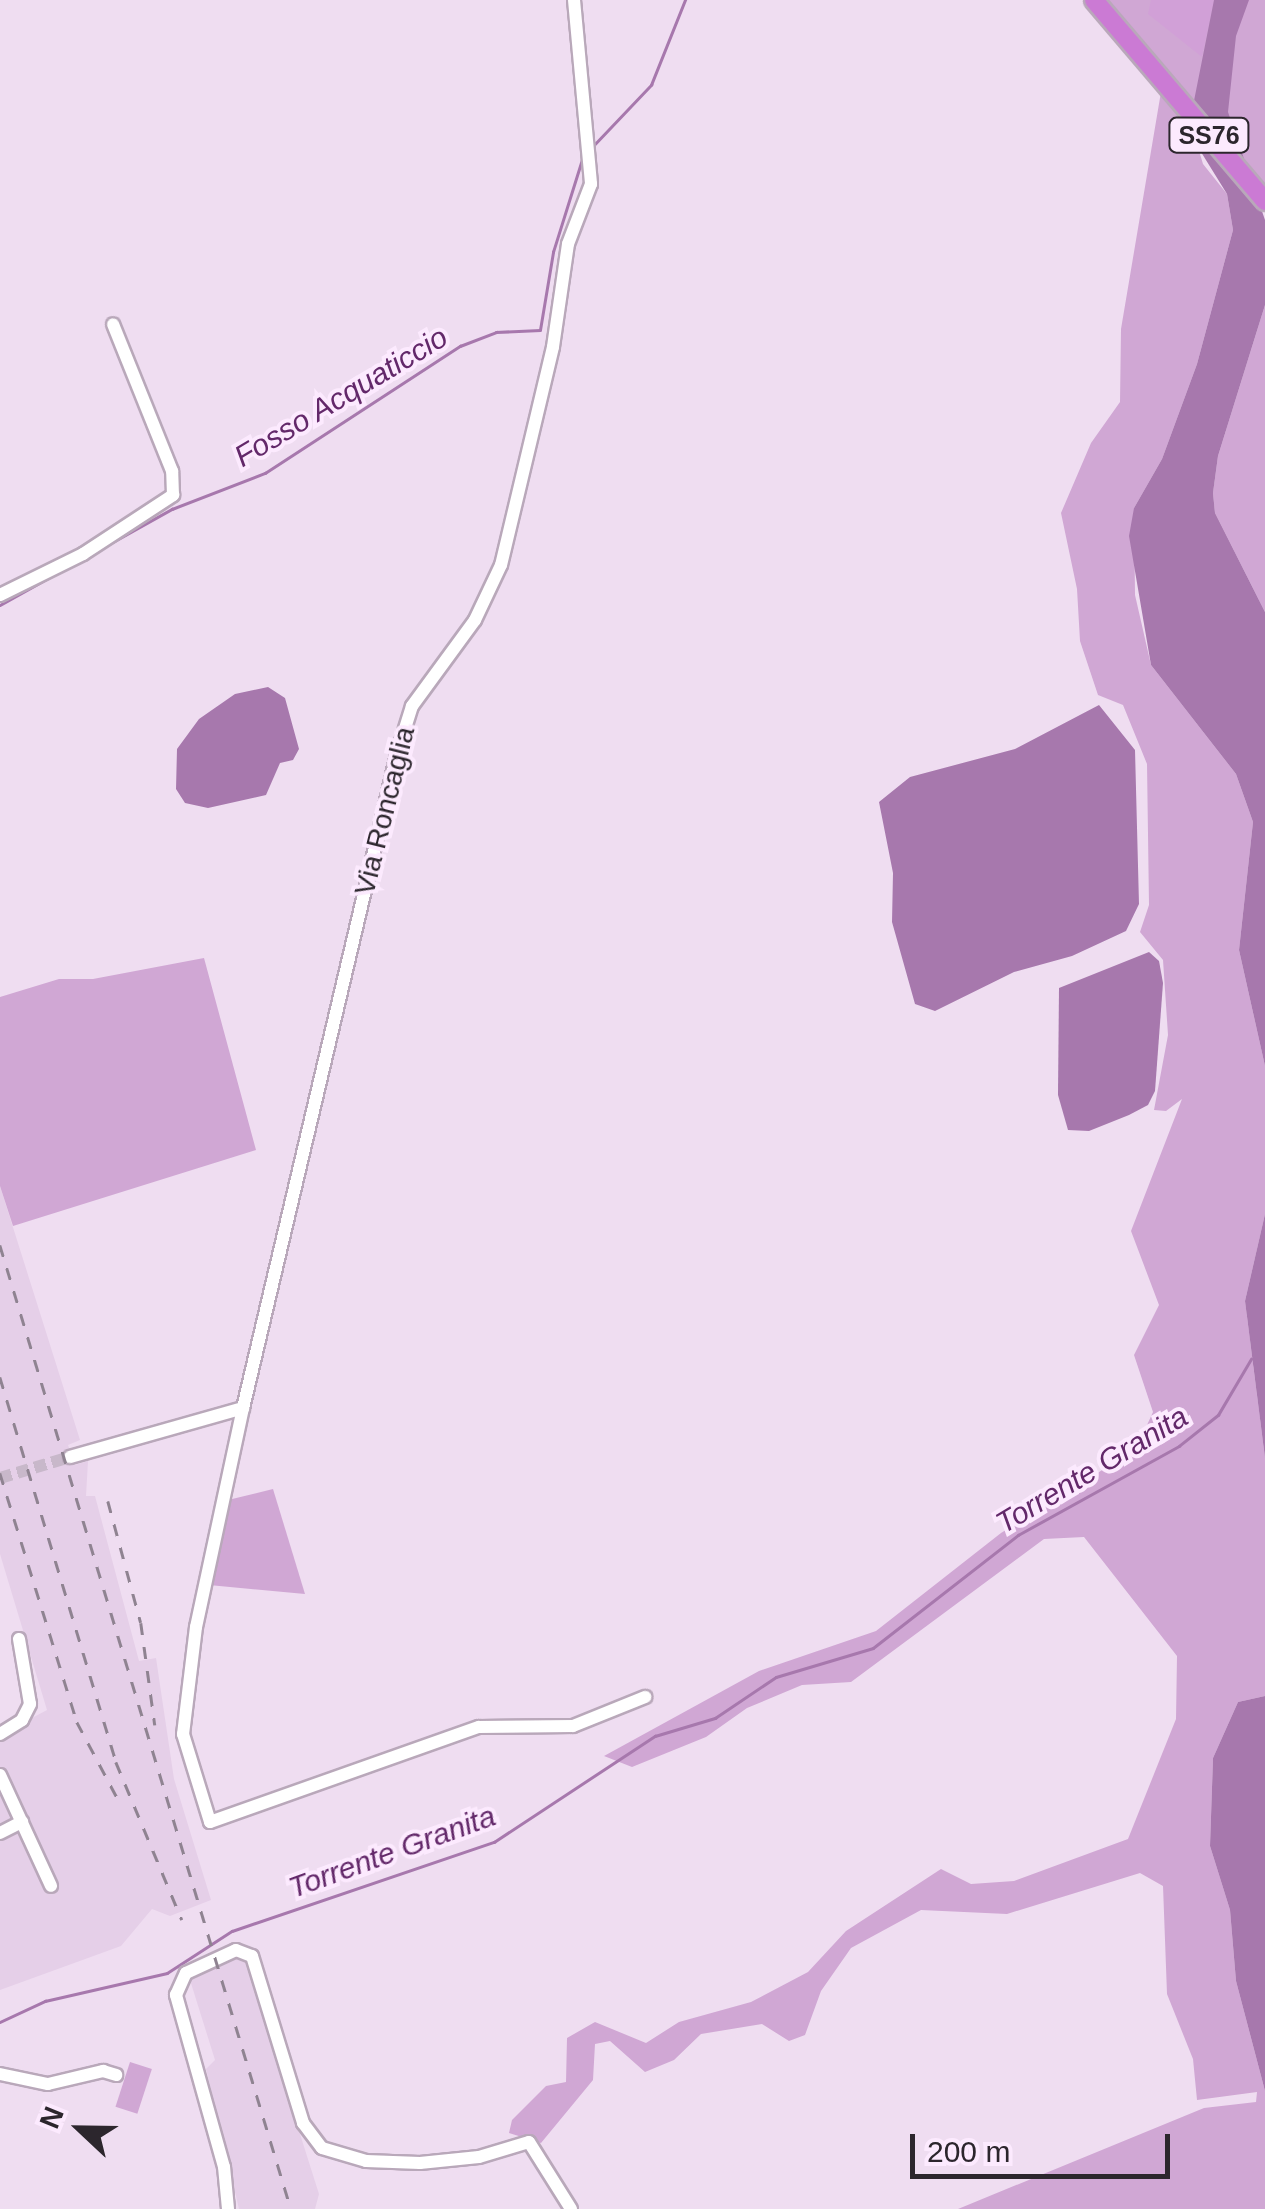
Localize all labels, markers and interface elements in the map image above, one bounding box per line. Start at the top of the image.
road number: SS76 [1166,115,1252,155]
water label: Fosso Acquaticcio [227,319,455,475]
street label: Via Roncaglia [348,723,422,899]
water label: Torrente Granita [990,1399,1194,1541]
water label: Torrente Granita [284,1798,500,1906]
north arrow [30,2079,130,2179]
text: N [34,2102,70,2133]
scale bar [915,2114,1175,2176]
text: 200 m [927,2135,1010,2168]

